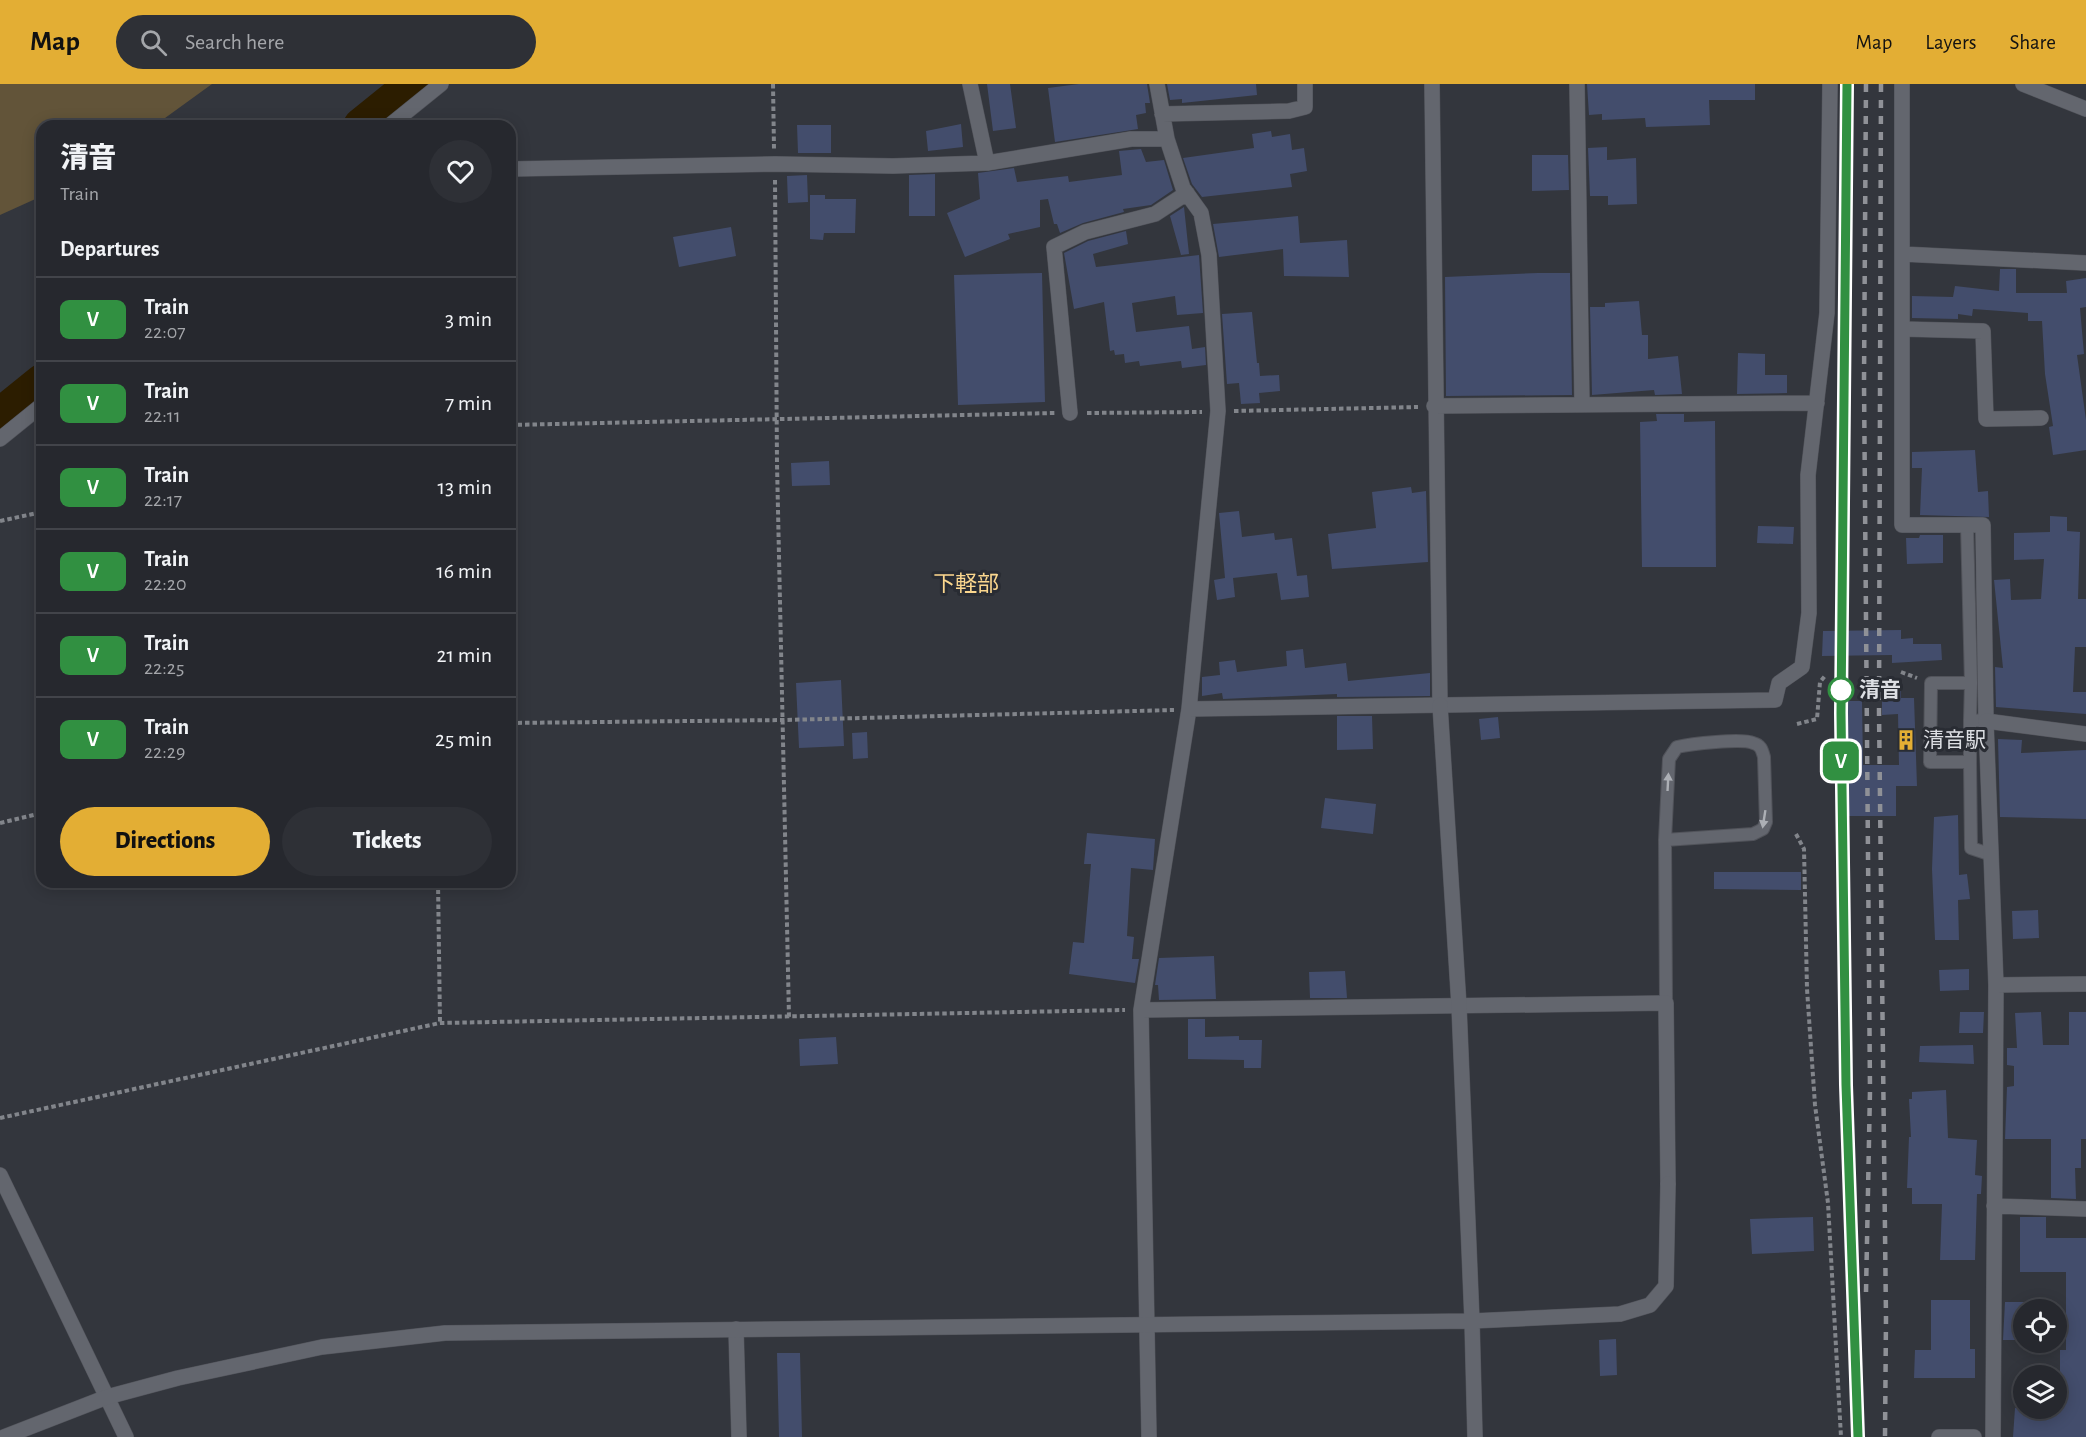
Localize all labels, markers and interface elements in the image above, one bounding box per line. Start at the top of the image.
search box [116,15,536,69]
icon: search [137,26,170,59]
text: Map [30,28,80,56]
text: Search here [185,31,284,53]
text: Map [1856,32,1892,53]
text: Layers [1925,32,1976,53]
text: Share [2009,32,2056,53]
button: heart [429,140,492,203]
text: 清音 [60,145,116,173]
text: Train [60,184,99,204]
text: Departures [60,238,160,260]
text: Train [144,296,189,318]
text: 3 min [445,308,492,330]
text: V [87,309,99,330]
text: 22:07 [144,322,186,342]
text: Train [144,380,189,402]
text: 7 min [445,392,492,414]
text: V [87,393,99,414]
text: 22:11 [144,406,181,426]
text: Train [144,464,189,486]
text: 13 min [437,476,492,498]
text: V [87,477,99,498]
text: 22:17 [144,490,182,510]
text: Train [144,548,189,570]
text: 16 min [436,560,492,582]
text: V [87,561,99,582]
district label: 下軽部 [933,572,999,595]
text: 22:20 [144,574,186,594]
text: Train [144,632,189,654]
text: 21 min [437,644,492,666]
text: V [87,645,99,666]
text: 22:25 [144,658,184,678]
marker: 清音 [1828,677,1854,703]
place label: 清音 [1859,679,1901,701]
text: Train [144,716,189,738]
text: 25 min [435,728,492,750]
building icon: 清音駅 [1894,728,1918,752]
text: V [87,729,99,750]
place label: 清音駅 [1923,729,1986,751]
text: 22:29 [144,742,185,762]
line badge: V [1822,742,1860,780]
text: V [1835,751,1847,772]
one-way arrow [1663,772,1673,791]
button: Directions [60,807,270,876]
button: Tickets [282,807,492,876]
one-way arrow [1760,810,1769,829]
map controls [2013,1299,2067,1419]
button: locate [2013,1299,2067,1353]
button: layers [2013,1365,2067,1419]

